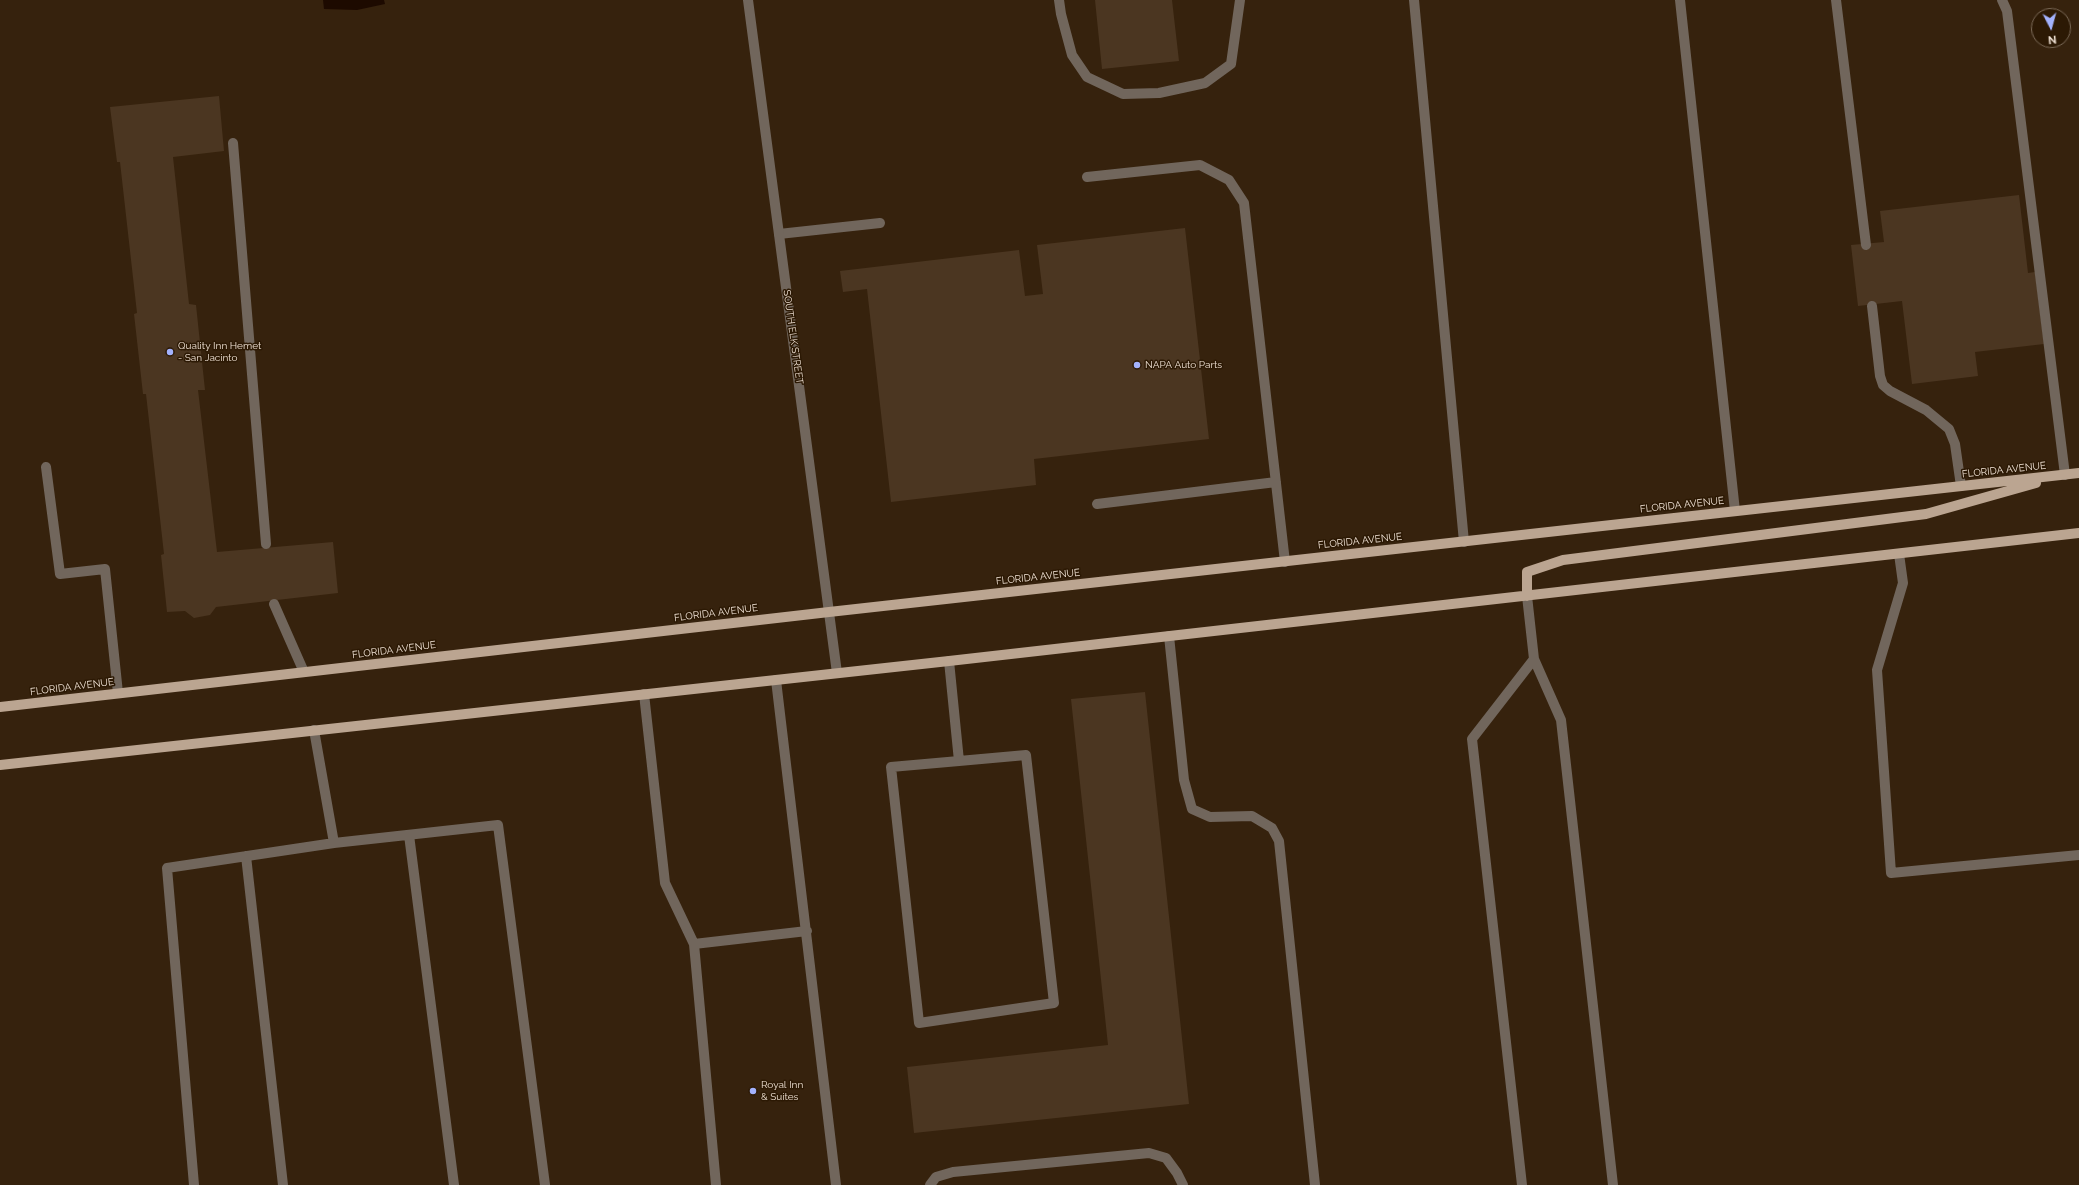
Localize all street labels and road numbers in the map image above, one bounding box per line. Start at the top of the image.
street label: SOUTH ELK STREET [780,289,806,385]
street label: FLORIDA AVENUE [1961,460,2047,480]
street label: FLORIDA AVENUE [1639,495,1725,515]
street label: FLORIDA AVENUE [1317,531,1403,551]
street label: FLORIDA AVENUE [995,567,1081,587]
street label: FLORIDA AVENUE [673,602,759,624]
street label: FLORIDA AVENUE [351,639,437,661]
street label: FLORIDA AVENUE [29,676,115,698]

